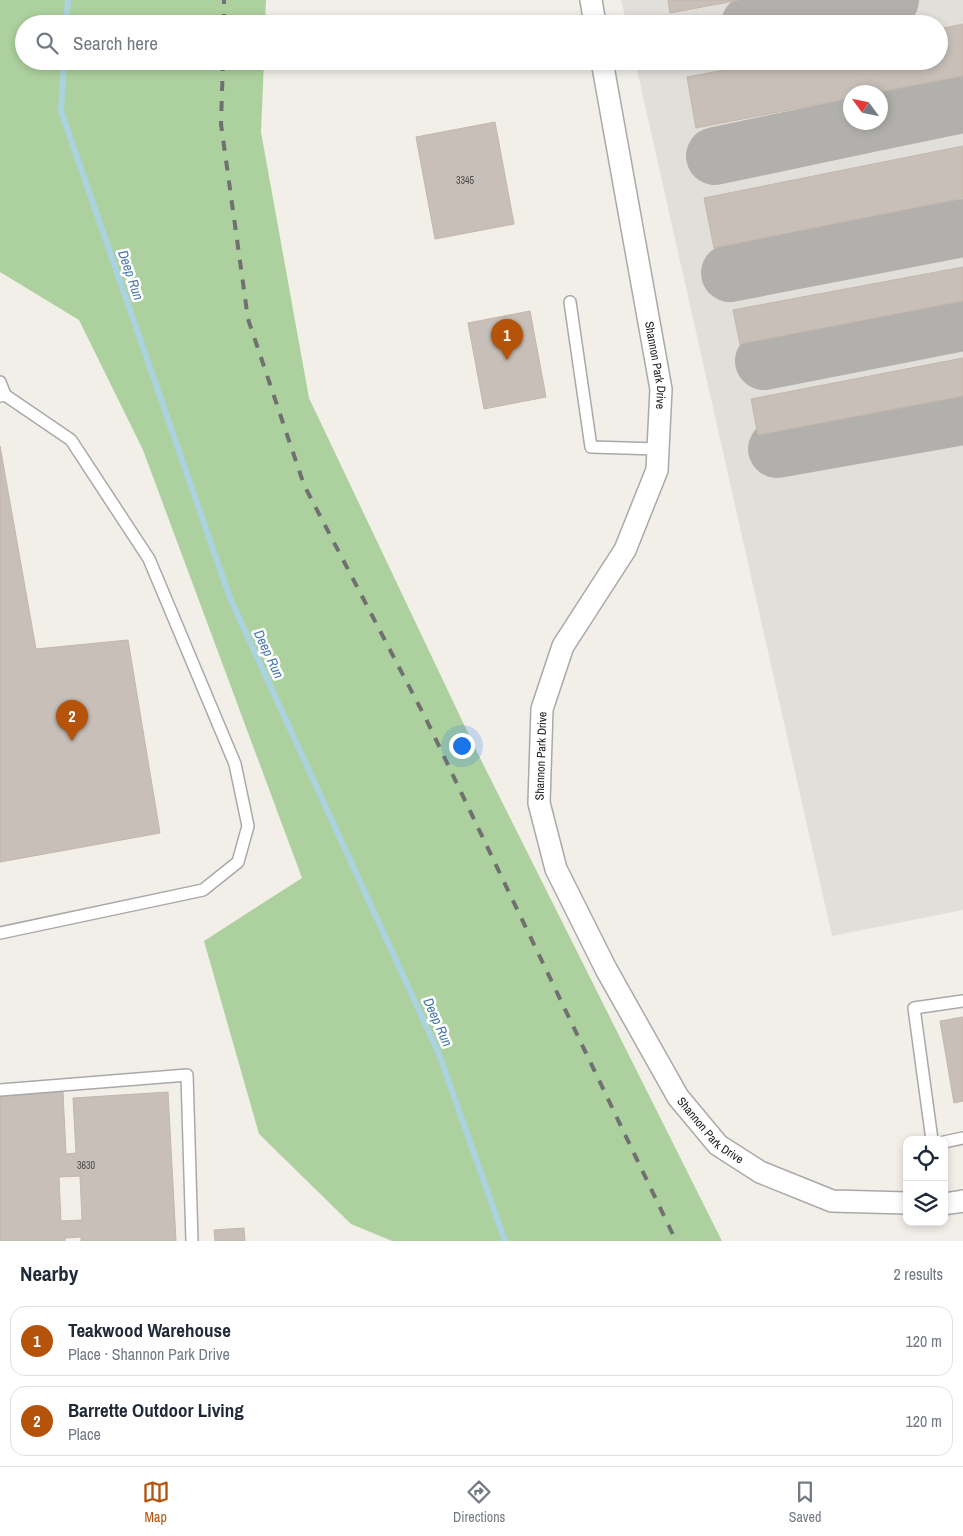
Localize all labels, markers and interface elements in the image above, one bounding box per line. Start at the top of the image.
search box [15,15,948,70]
icon: search [33,29,61,57]
text: Search here [73,30,158,56]
north arrow [843,85,888,130]
house number: 3345 [456,174,475,187]
water label: Deep Run [114,248,148,302]
pin: 1 [491,319,523,360]
street label: Shannon Park Drive [641,320,669,410]
water label: Deep Run [250,627,288,681]
pin: 2 [56,700,88,741]
street label: Shannon Park Drive [531,711,551,801]
your location [449,733,475,759]
water label: Deep Run [419,995,457,1049]
street label: Shannon Park Drive [673,1094,747,1167]
map controls [903,1136,948,1226]
button: locate [903,1136,948,1181]
house number: 3630 [77,1159,96,1172]
button: layers [903,1181,948,1226]
text: Nearby [20,1259,78,1288]
text: 2 results [893,1263,943,1285]
text: Teakwood Warehouse [68,1317,231,1343]
text: 1 [33,1330,41,1352]
text: 120 m [906,1330,942,1352]
text: Place · Shannon Park Drive [68,1343,230,1365]
text: Barrette Outdoor Living [68,1397,244,1423]
text: 2 [33,1410,41,1432]
text: 120 m [906,1410,942,1432]
text: Place [68,1423,101,1445]
tab: Map [142,1478,170,1526]
tab: Directions [453,1478,505,1526]
tab: Saved [789,1478,821,1526]

